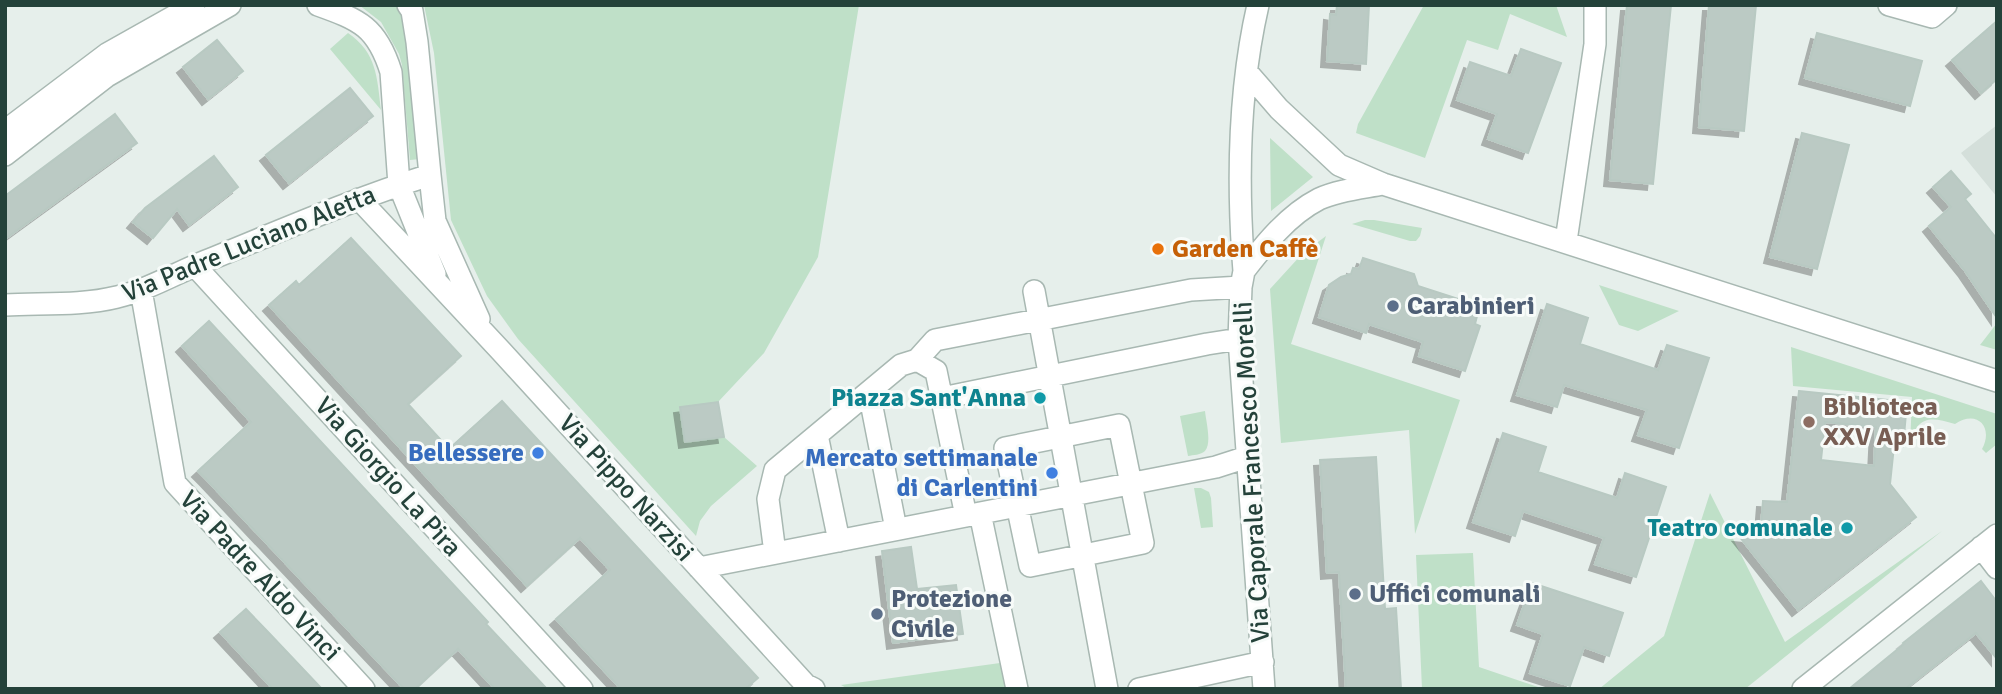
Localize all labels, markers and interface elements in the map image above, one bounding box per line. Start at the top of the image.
street label: Via Padre Luciano Aletta [118,179,380,309]
place label: Garden Caffè [1172,233,1319,265]
marker: Garden Caffè [1150,241,1166,257]
place label: Carabinieri [1407,290,1535,322]
marker: Carabinieri [1385,298,1401,314]
street label: Via Caporale Francesco Morelli [1227,301,1277,643]
place label: Piazza Sant'Anna [831,382,1026,414]
street label: Via Giorgio La Pira [308,390,468,564]
marker: Piazza Sant'Anna [1032,390,1048,406]
place label: Biblioteca XXV Aprile [1823,391,1947,453]
street label: Via Pippo Narzisi [551,408,701,568]
marker: Biblioteca XXV Aprile [1801,414,1817,430]
place label: Bellessere [408,437,524,469]
place label: Mercato settimanale di Carlentini [805,442,1038,504]
marker: Bellessere [530,445,546,461]
marker: Mercato settimanale di Carlentini [1044,465,1060,481]
street label: Via Padre Aldo Vinci [173,484,347,668]
place label: Teatro comunale [1648,512,1833,544]
marker: Teatro comunale [1839,520,1855,536]
place label: Uffici comunali [1369,578,1540,610]
place label: Protezione Civile [891,583,1012,645]
marker: Uffici comunali [1347,586,1363,602]
marker: Protezione Civile [869,606,885,622]

